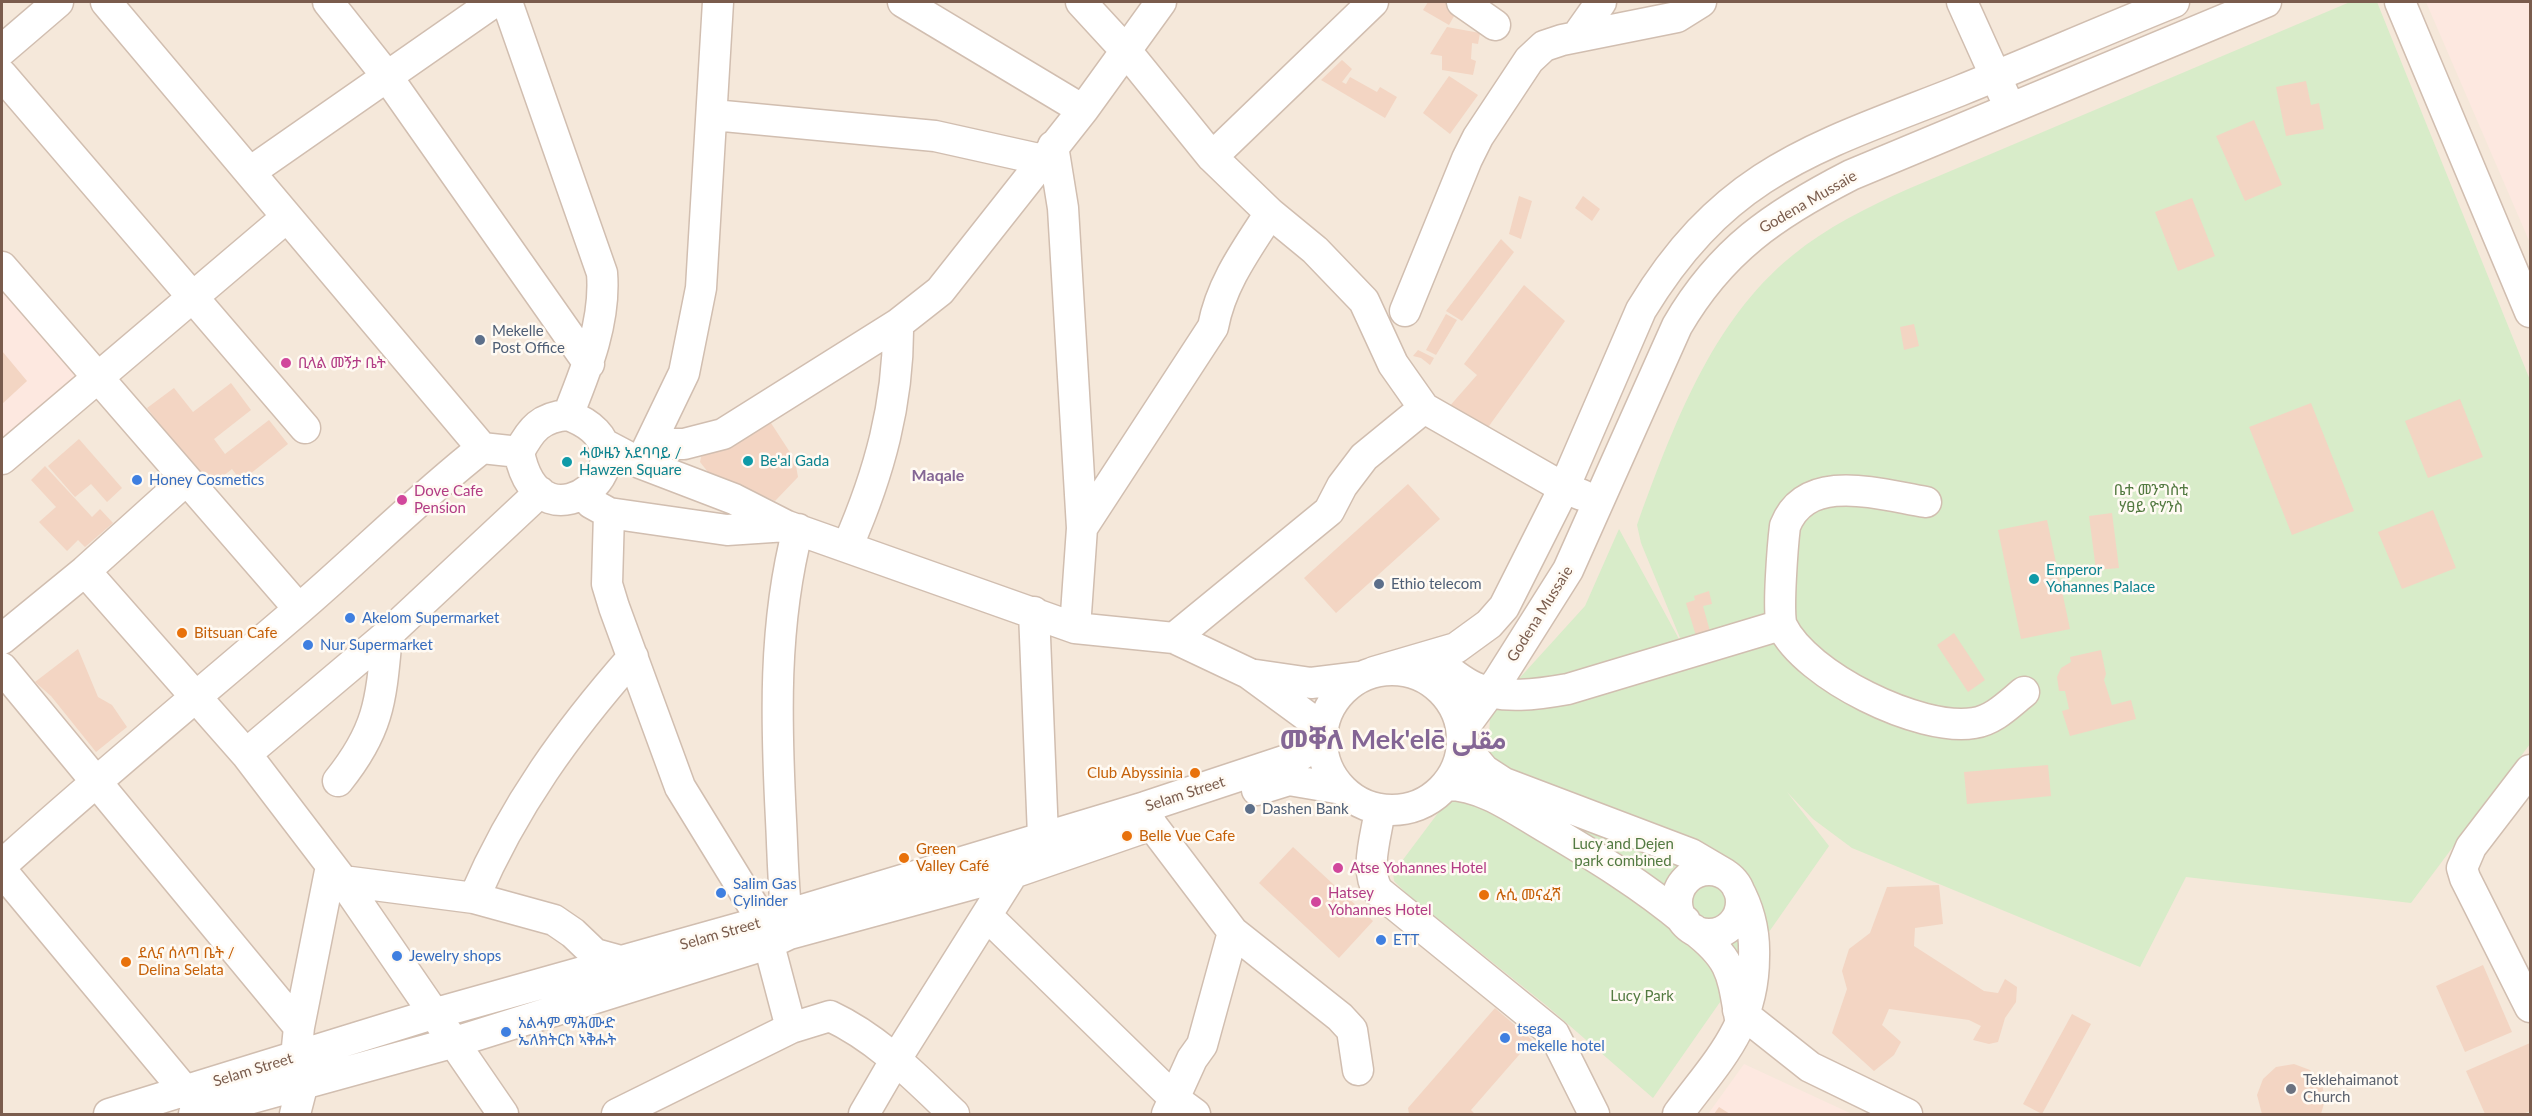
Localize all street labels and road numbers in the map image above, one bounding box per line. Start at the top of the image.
street label: Godena Mussaie [1756,167,1860,237]
street label: Godena Mussaie [1503,563,1577,665]
street label: Selam Street [1143,773,1227,815]
street label: Selam Street [678,914,762,954]
street label: Selam Street [211,1049,295,1091]

